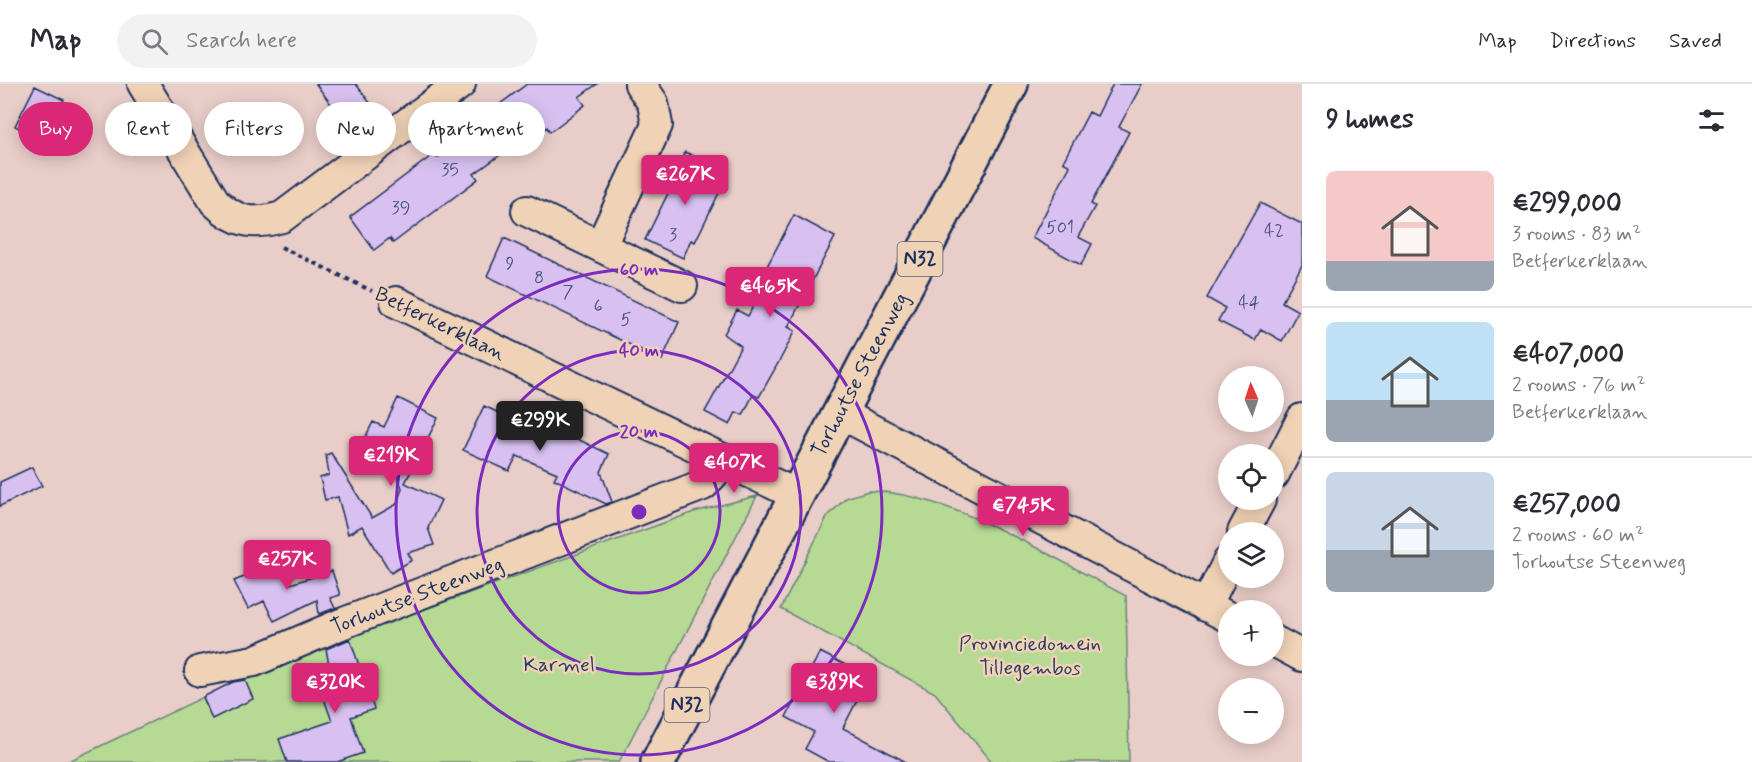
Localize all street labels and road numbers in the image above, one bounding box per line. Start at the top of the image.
road number: N32 [898,242,942,276]
street label: Betferkerklaan [370,280,511,368]
street label: Torhoutse Steenweg [805,288,915,462]
street label: Torhoutse Steenweg [327,550,507,642]
road number: N32 [664,688,710,722]

